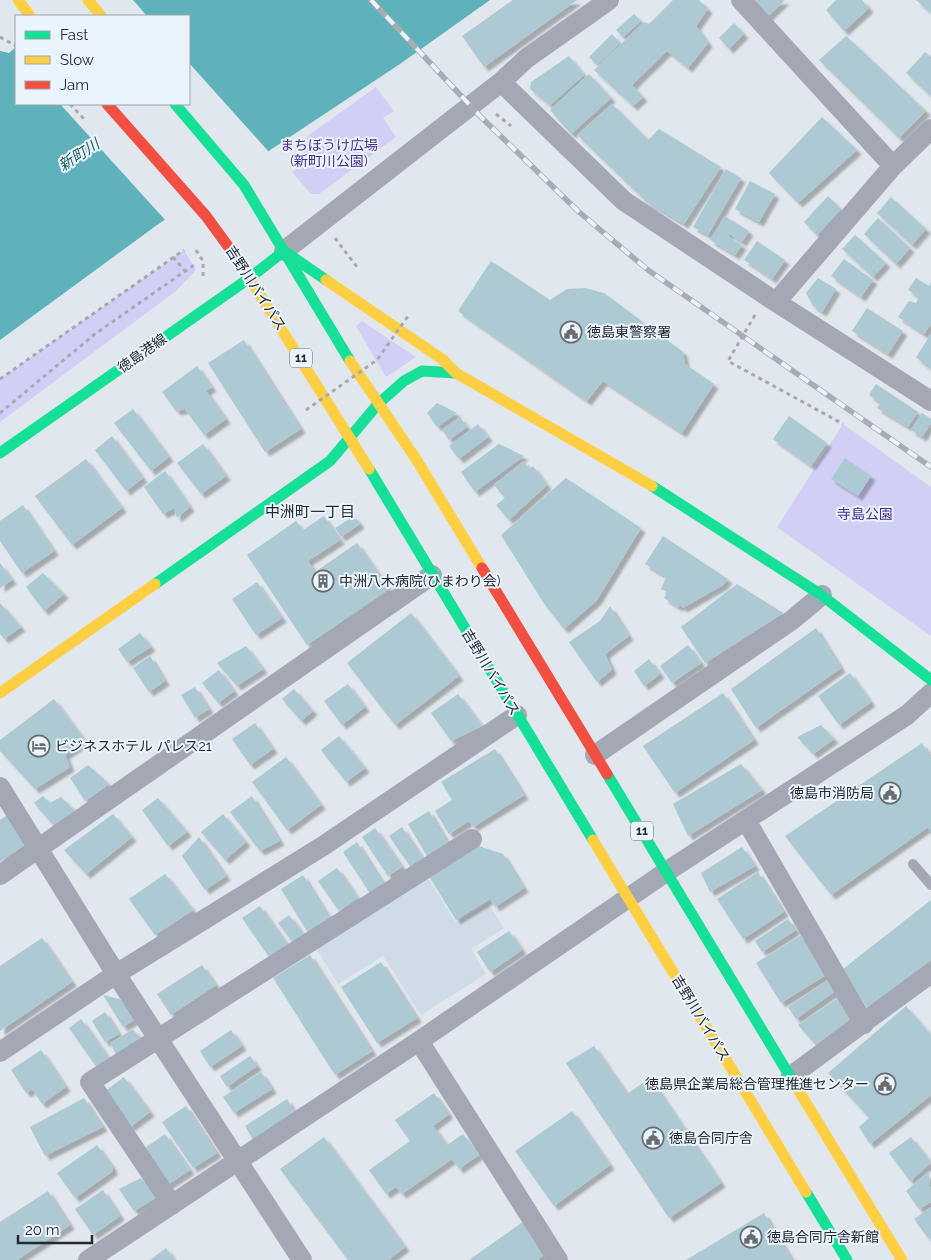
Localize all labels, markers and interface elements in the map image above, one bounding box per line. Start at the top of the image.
legend [15,15,190,105]
text: Fast [60,26,88,44]
text: Slow [60,51,94,69]
text: Jam [60,76,89,94]
water label: 新町川 [55,134,104,175]
park label: まちぼうけ広場 (新町川公園) [280,137,378,169]
street label: 吉野川バイパス [223,243,289,333]
public building icon: 徳島東警察署 [559,320,583,344]
place label: 徳島東警察署 [587,324,671,340]
street label: 徳島港線 [114,330,170,376]
road number: 11 [290,348,312,368]
district label: 中洲町一丁目 [265,503,355,521]
park label: 寺島公園 [837,506,893,522]
building icon: 中洲八木病院(ひまわり会) [311,569,335,593]
place label: 中洲八木病院(ひまわり会) [339,573,501,589]
street label: 吉野川バイパス [459,626,523,718]
hotel icon: ビジネスホテル パレス21 [27,734,51,758]
place label: ビジネスホテル パレス21 [55,738,212,754]
public building icon: 徳島市消防局 [878,781,902,805]
place label: 徳島市消防局 [790,785,874,801]
road number: 11 [631,821,653,840]
street label: 吉野川バイパス [669,972,733,1064]
public building icon: 徳島県企業局総合管理推進センター [873,1072,897,1096]
place label: 徳島県企業局総合管理推進センター [645,1076,869,1092]
public building icon: 徳島合同庁舎 [641,1126,665,1150]
place label: 徳島合同庁舎 [669,1130,753,1146]
scale bar [18,1212,91,1244]
text: 20 m [25,1221,60,1239]
public building icon: 徳島合同庁舎新館 [739,1225,763,1249]
place label: 徳島合同庁舎新館 [767,1229,879,1245]

